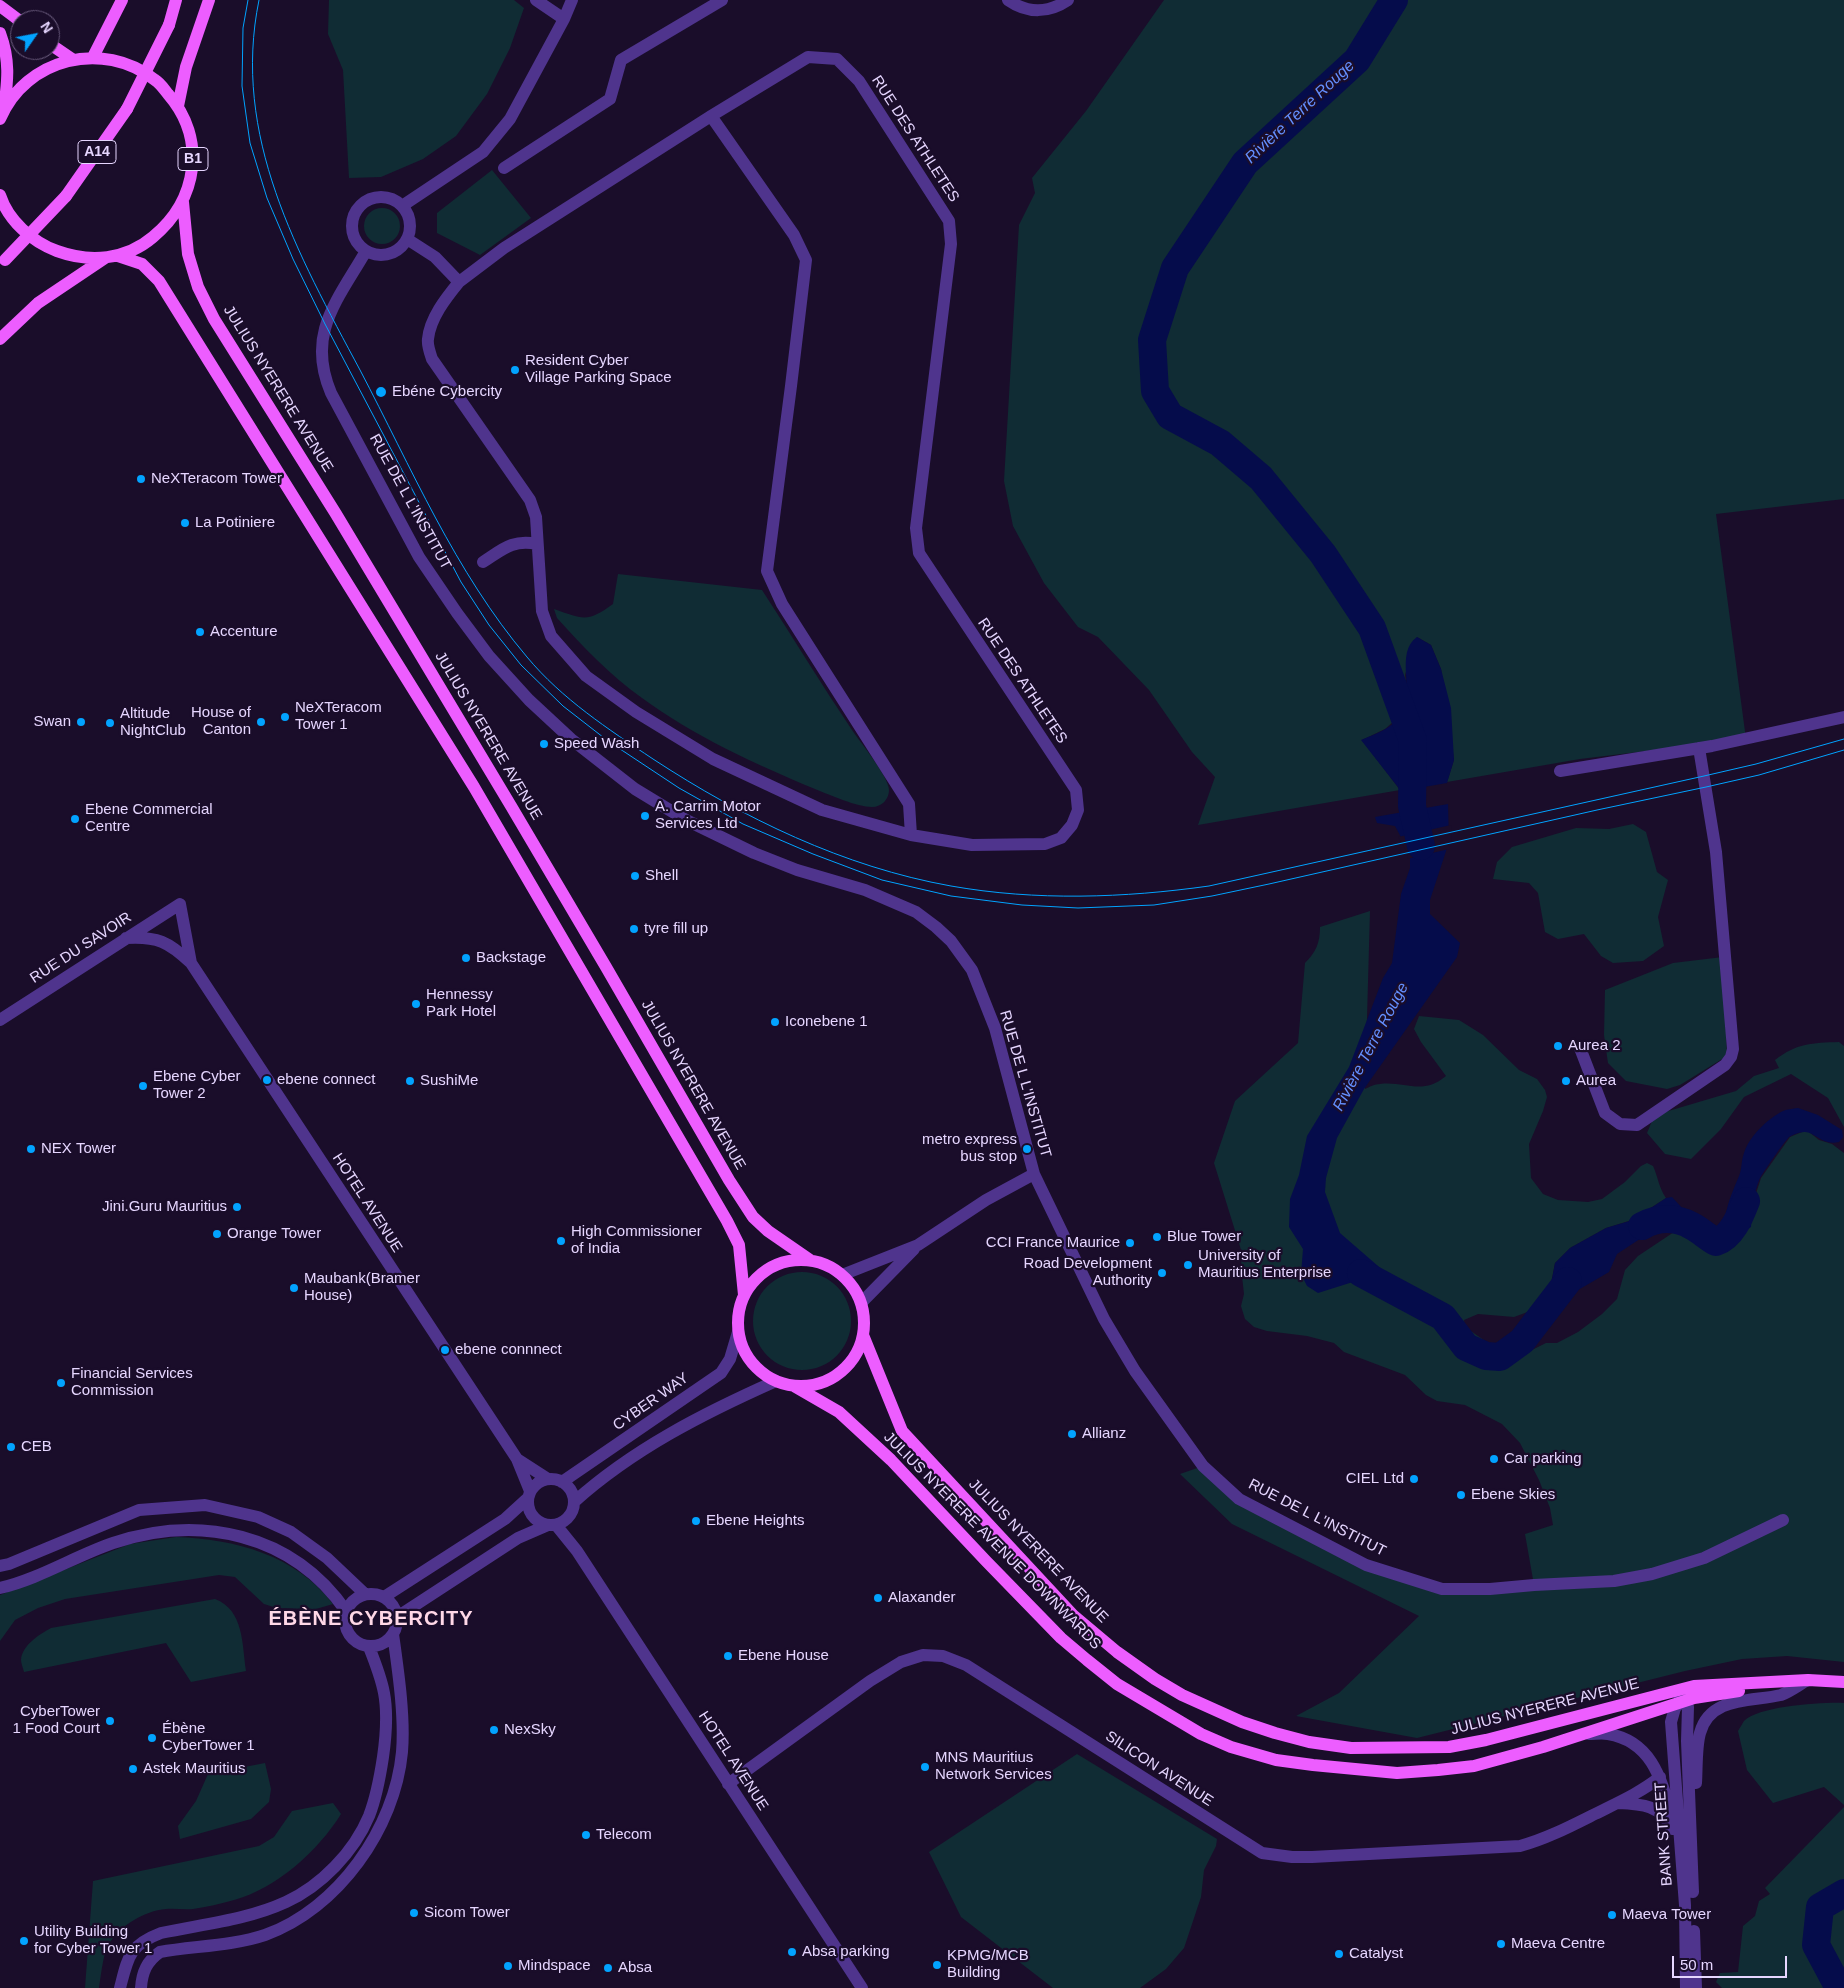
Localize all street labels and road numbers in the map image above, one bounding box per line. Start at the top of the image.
street label: RUE DES ATHLETES [867,72,963,206]
road number: A14 [78,140,116,163]
road number: B1 [178,148,208,170]
street label: JULIUS NYERERE AVENUE [219,302,337,476]
street label: RUE DE L L'INSTITUT [365,431,455,573]
street label: RUE DES ATHLETES [973,615,1071,747]
street label: JULIUS NYERERE AVENUE [431,649,545,823]
street label: RUE DU SAVOIR [27,909,135,987]
street label: JULIUS NYERERE AVENUE [637,997,749,1173]
street label: RUE DE L L'INSTITUT [995,1008,1055,1160]
street label: HOTEL AVENUE [328,1150,406,1256]
street label: CYBER WAY [610,1369,692,1435]
street label: JULIUS NYERERE AVENUE DOWNWARDS [880,1429,1104,1653]
street label: JULIUS NYERERE AVENUE [964,1475,1112,1627]
street label: RUE DE L L'INSTITUT [1245,1475,1389,1561]
street label: JULIUS NYERERE AVENUE [1449,1675,1641,1739]
street label: HOTEL AVENUE [694,1708,772,1814]
street label: SILICON AVENUE [1102,1727,1216,1811]
street label: BANK STREET [1651,1781,1677,1887]

